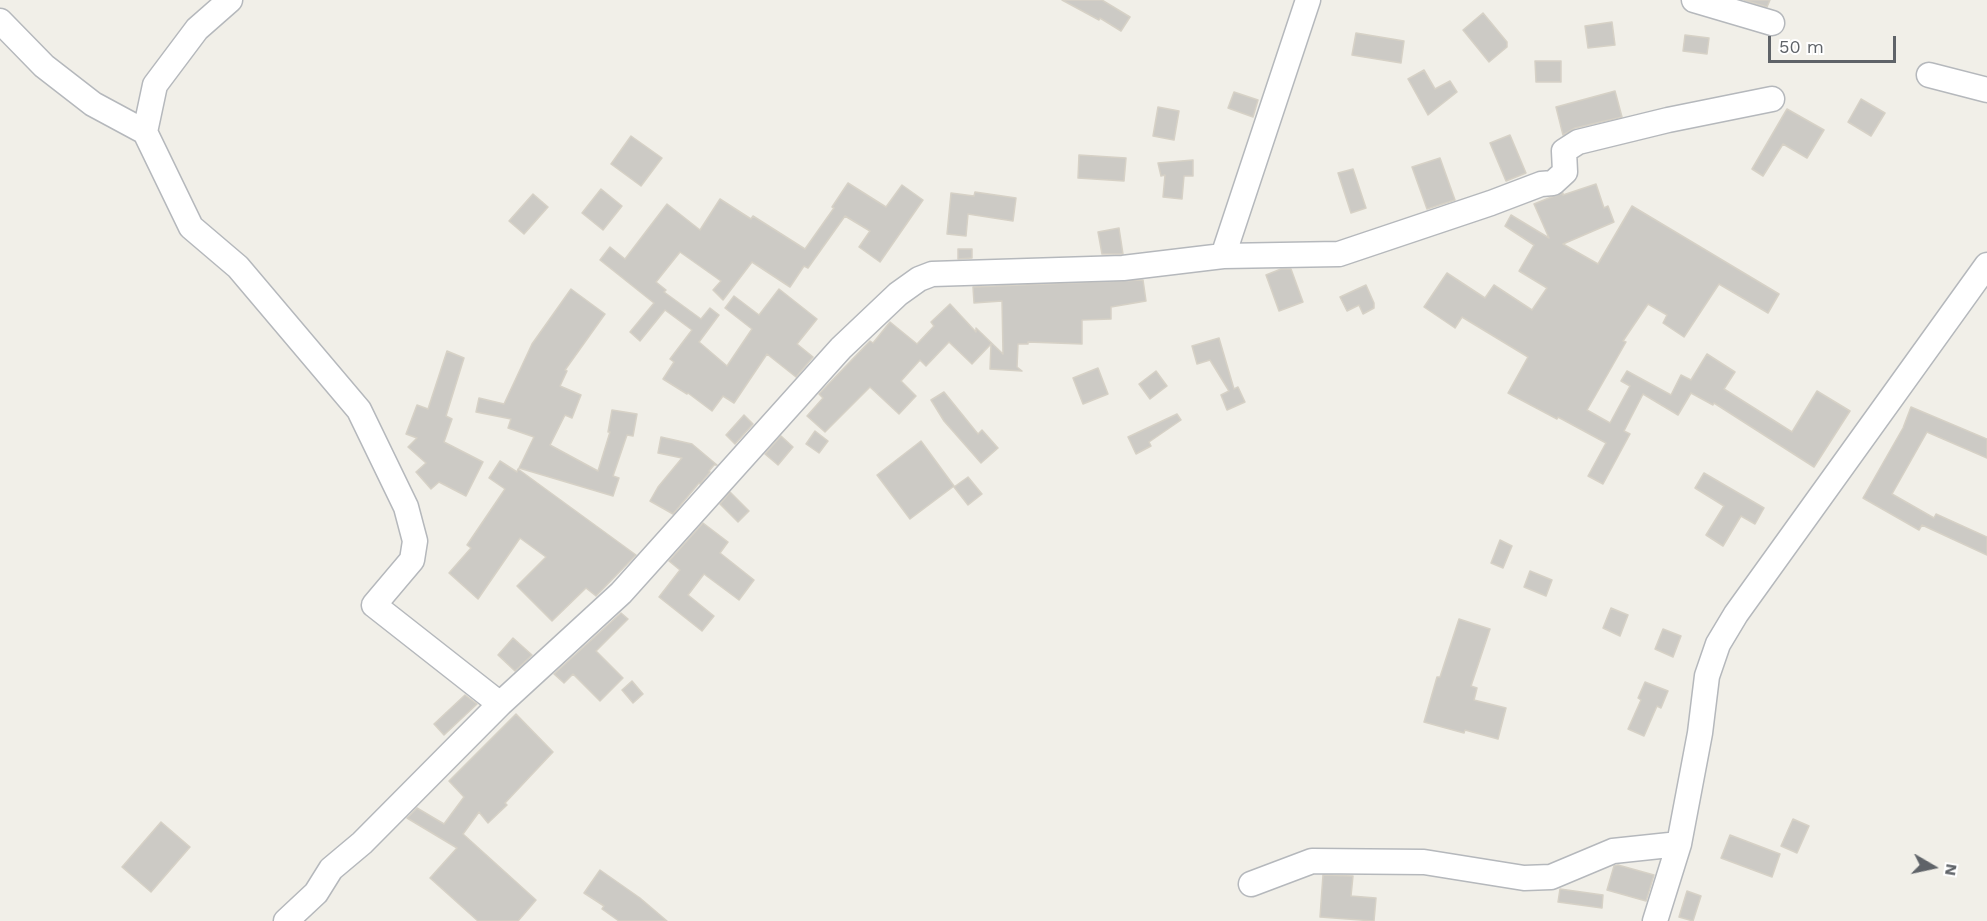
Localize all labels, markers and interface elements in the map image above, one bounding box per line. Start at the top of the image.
scale bar [1771,24,1898,62]
text: 50 m [1779,36,1824,57]
north arrow [1903,837,1963,897]
text: N [1941,863,1962,877]

